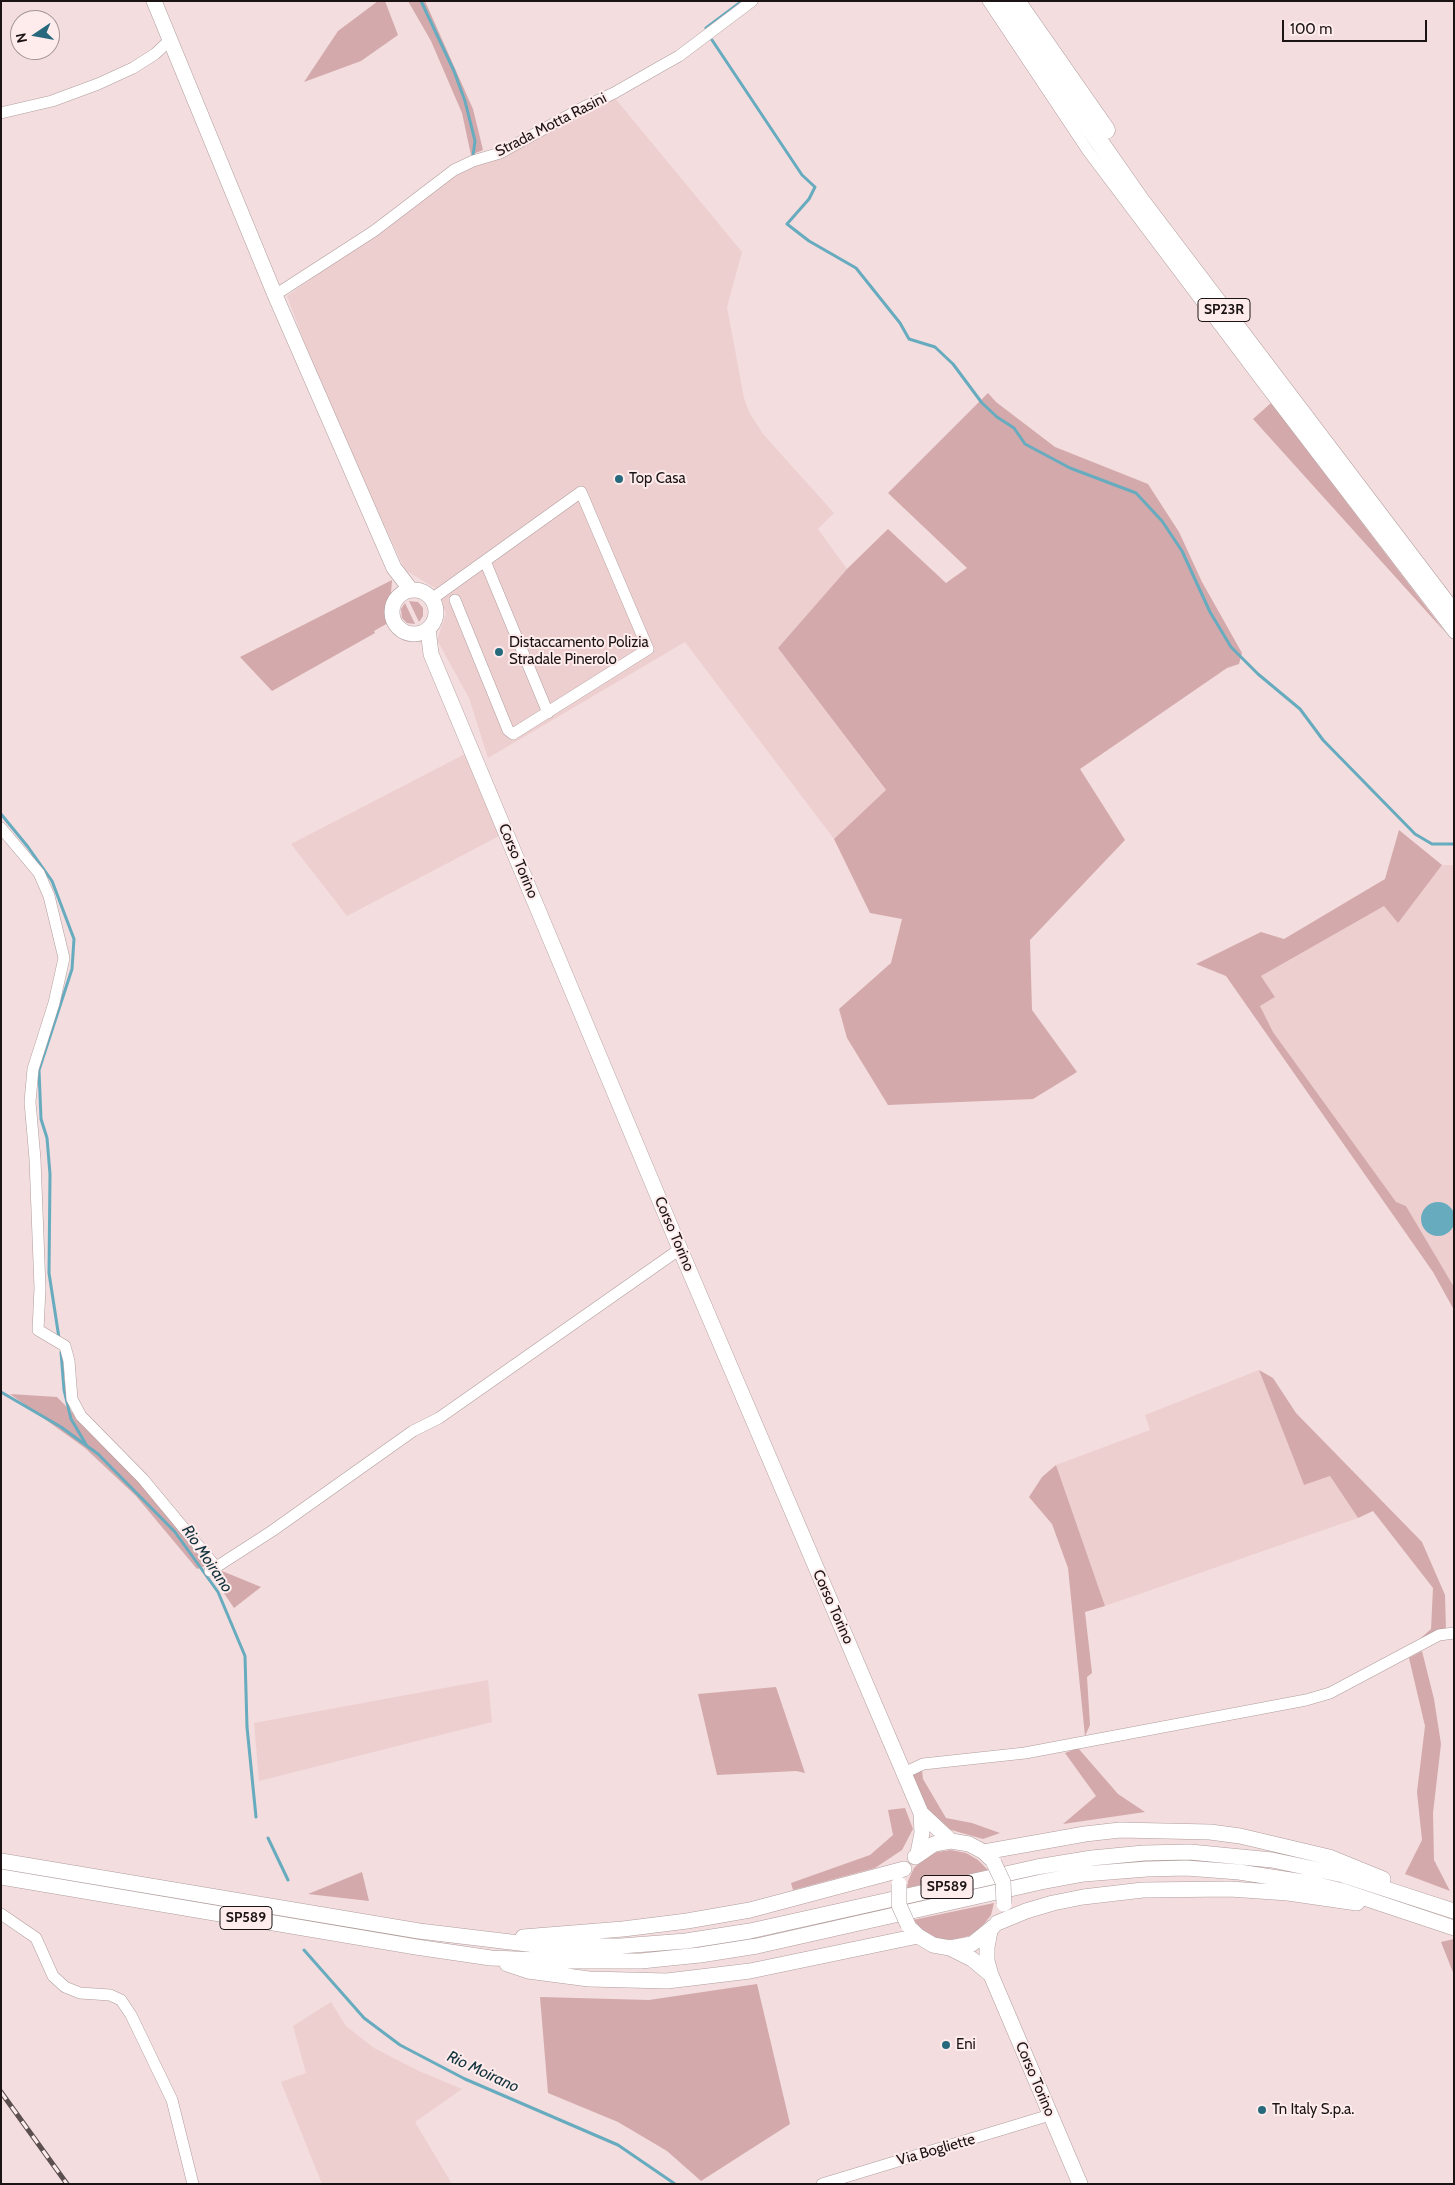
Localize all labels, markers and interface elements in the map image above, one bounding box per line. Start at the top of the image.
north arrow [10,10,60,60]
scale bar [1285,10,1430,42]
text: 100 m [1290,20,1332,38]
text: N [11,31,31,45]
street label: Strada Motta Rasini [492,89,610,161]
road number: SP23R [1198,298,1250,322]
place label: Top Casa [629,470,686,488]
marker: Top Casa [613,473,625,485]
place label: Distaccamento Polizia Stradale Pinerolo [509,634,649,669]
marker: Distaccamento Polizia Stradale Pinerolo [493,646,505,658]
street label: Corso Torino [494,821,542,901]
street label: Corso Torino [650,1194,698,1274]
water label: Rio Moirano [177,1522,237,1596]
street label: Corso Torino [809,1567,857,1647]
road number: SP589 [921,1875,973,1898]
road number: SP589 [220,1906,272,1930]
place label: Eni [956,2036,976,2054]
marker: Eni [940,2039,952,2051]
street label: Corso Torino [1011,2039,1059,2119]
water label: Rio Moirano [444,2047,522,2097]
place label: Tn Italy S.p.a. [1272,2101,1354,2119]
marker: Tn Italy S.p.a. [1256,2104,1268,2116]
street label: Via Bogliette [895,2130,977,2170]

